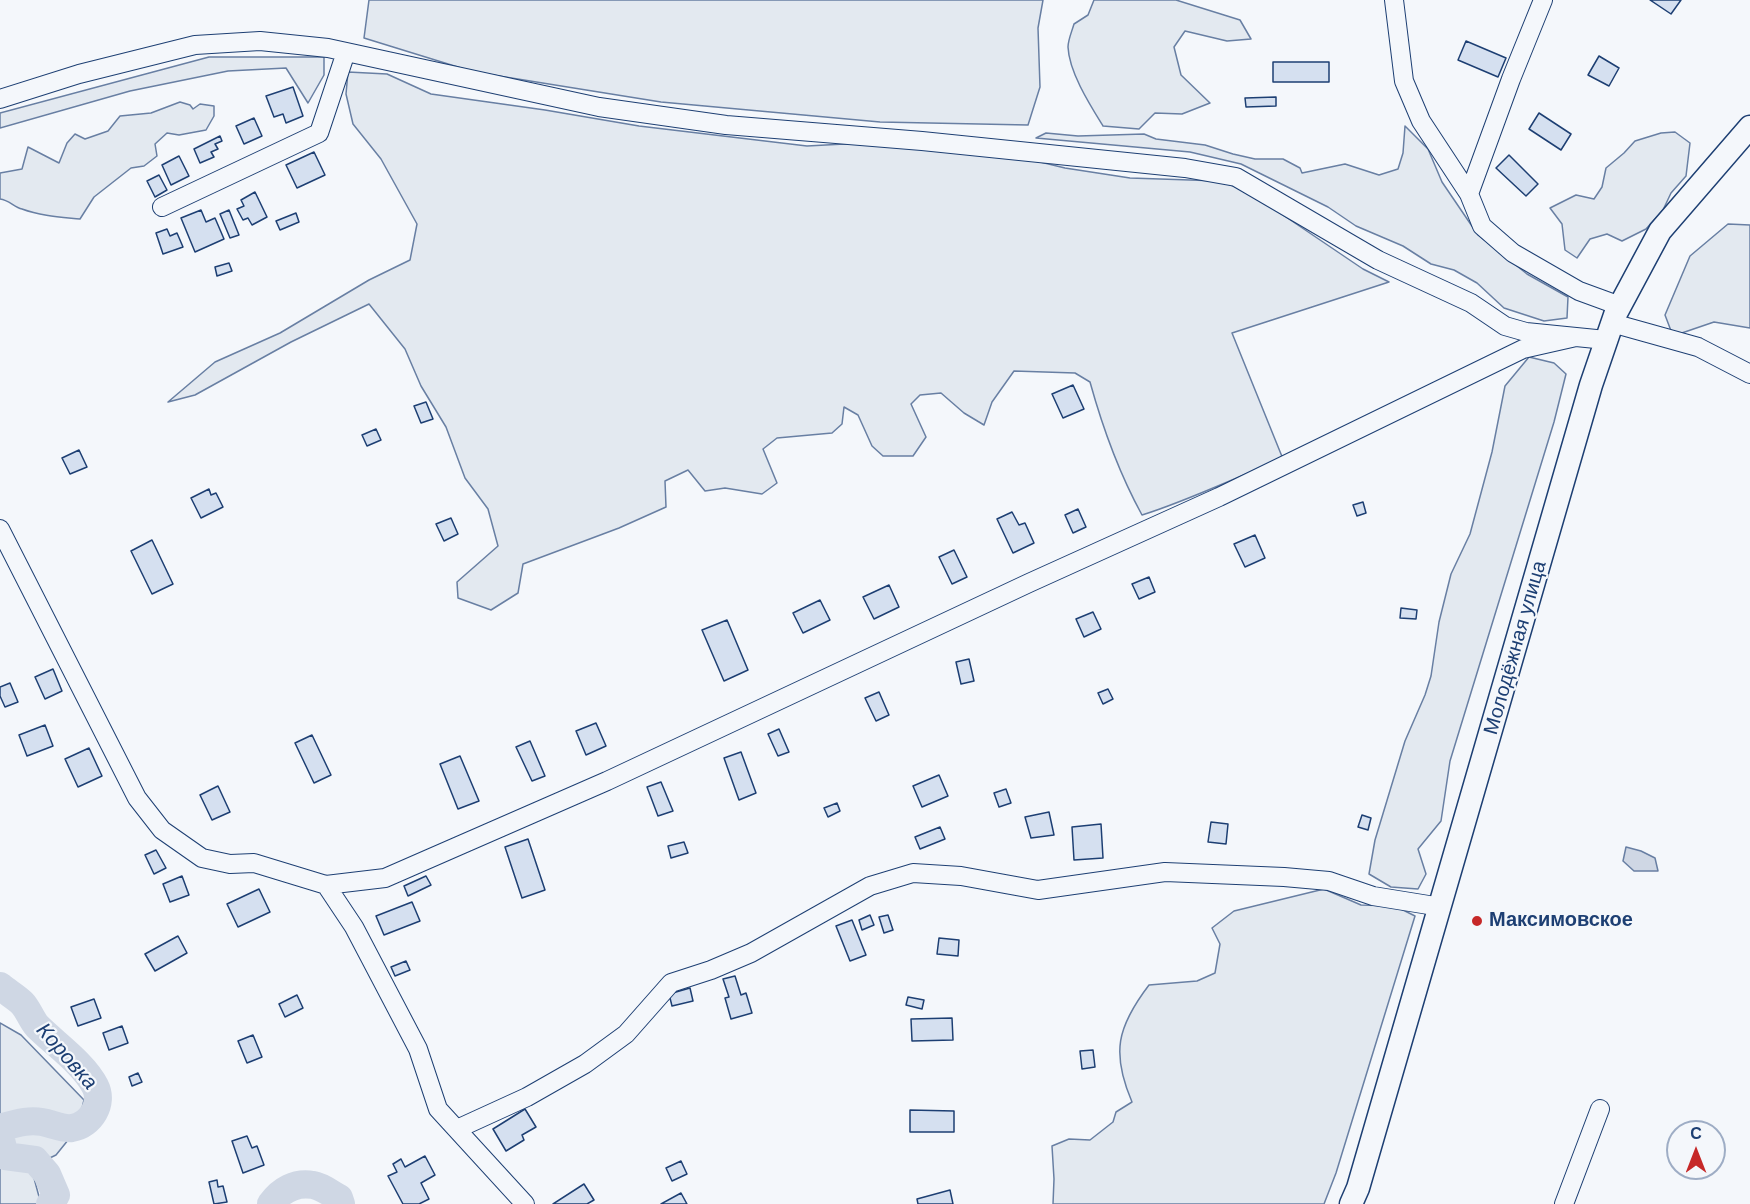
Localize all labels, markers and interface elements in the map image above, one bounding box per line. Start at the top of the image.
street label: Молодёжная улица [1480,558,1552,738]
place label: Максимовское [1489,909,1633,933]
marker: Максимовское [1470,914,1484,928]
water label: Коровка [30,1019,102,1095]
north arrow [1666,1120,1726,1180]
text: С [1690,1123,1702,1144]

